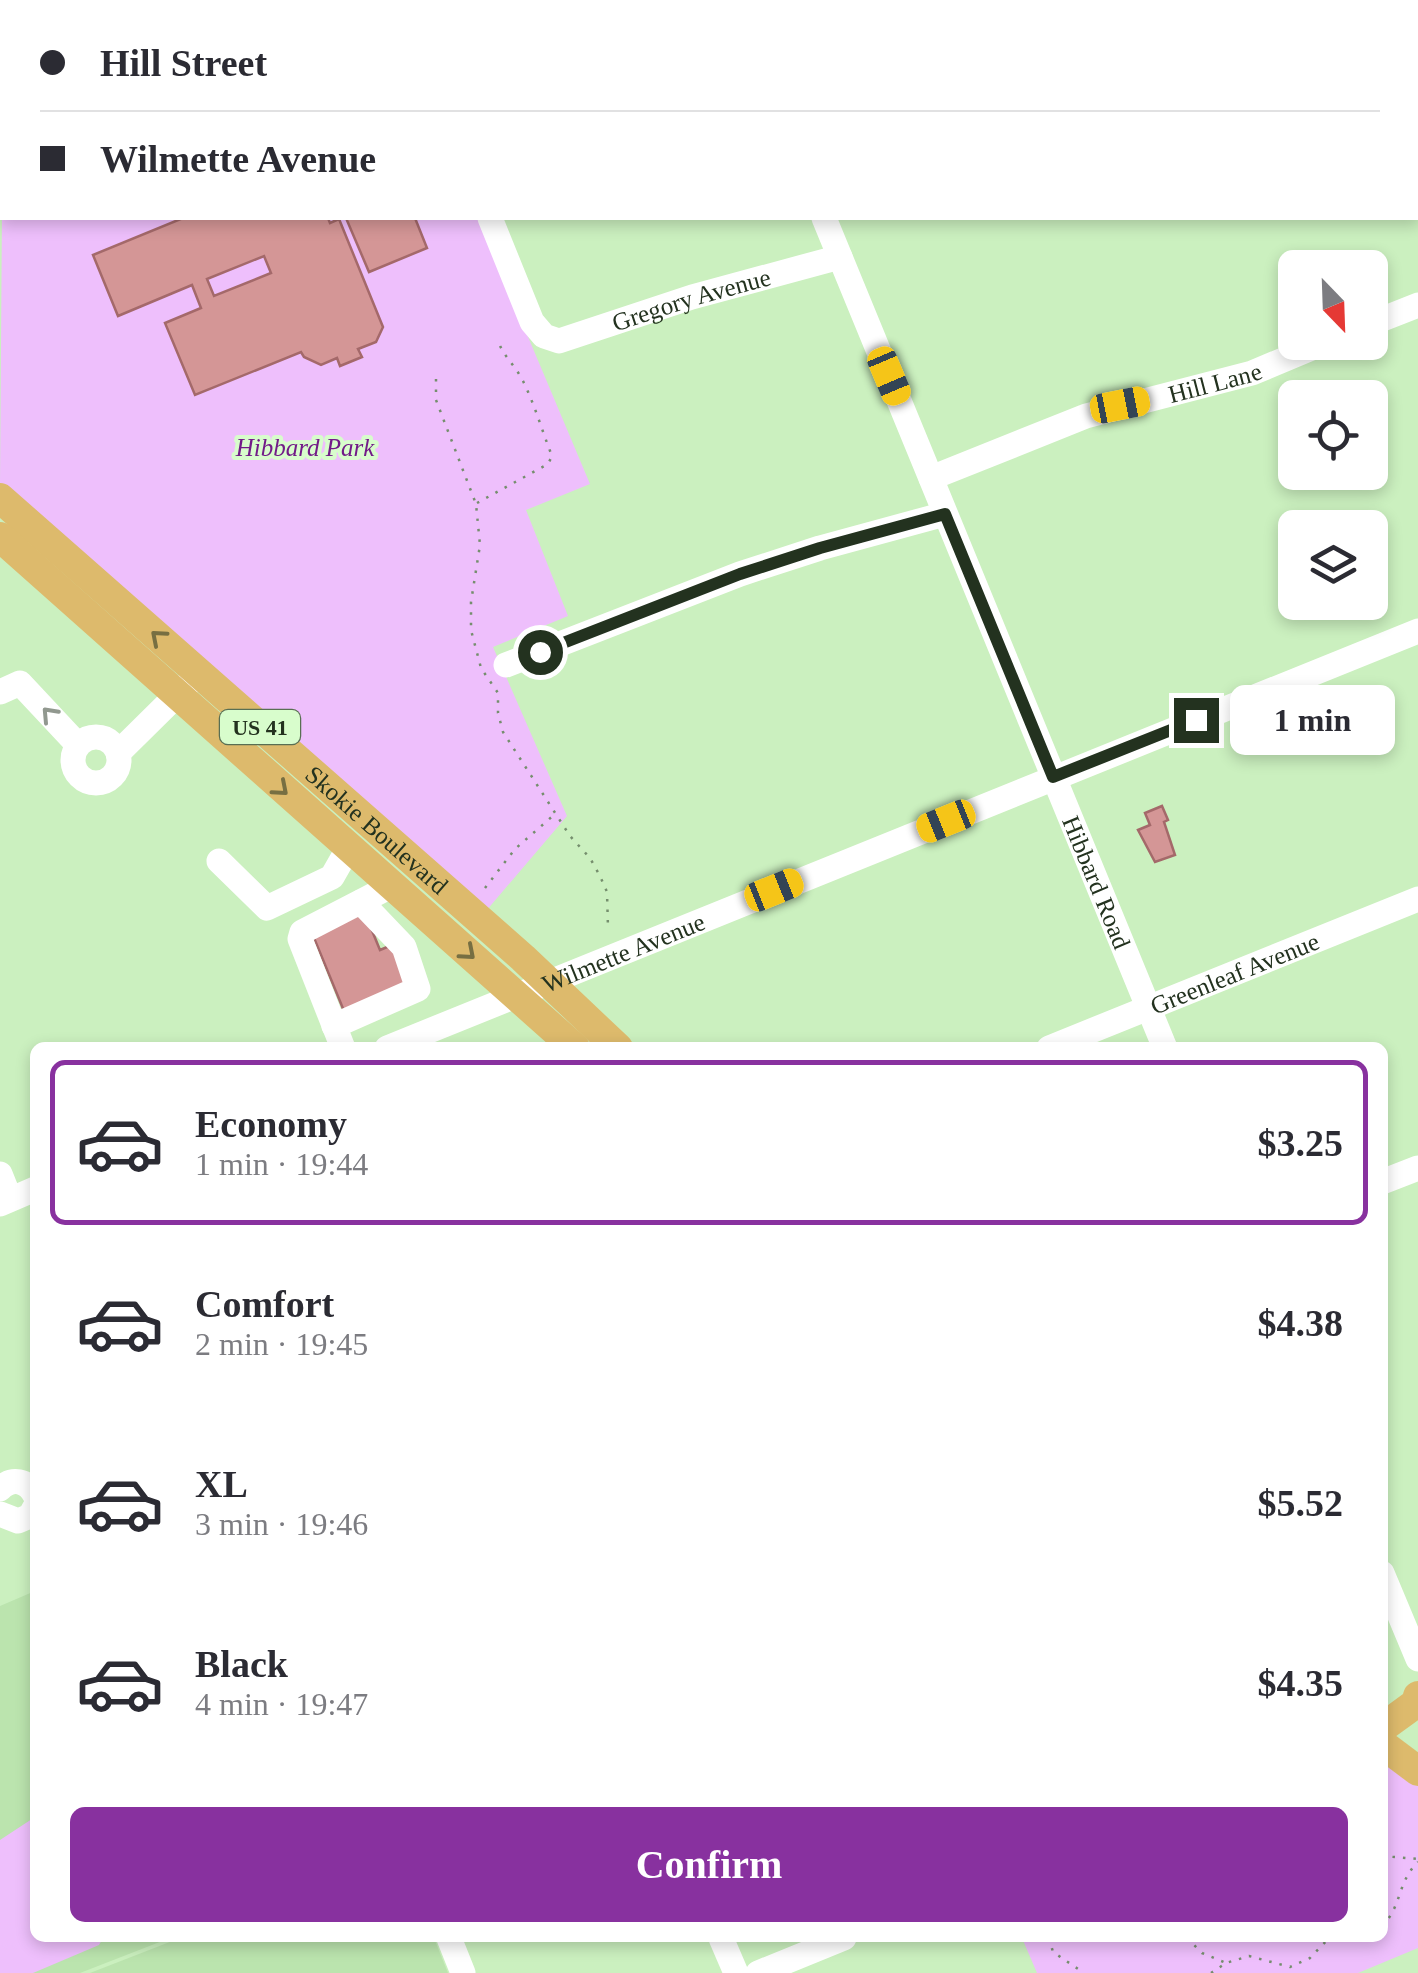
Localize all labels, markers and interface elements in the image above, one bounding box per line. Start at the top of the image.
text: Hill Street [100,42,267,84]
text: Wilmette Avenue [100,138,376,180]
north arrow [1278,250,1388,360]
map controls [1278,250,1388,620]
street label: Gregory Avenue [608,263,773,336]
car [863,343,915,409]
street label: Hill Lane [1165,357,1266,408]
button: locate [1278,380,1388,490]
car [1088,385,1152,425]
park label: Hibbard Park [235,434,375,461]
button: layers [1278,510,1388,620]
route start [518,630,563,675]
one-way arrow [151,631,170,649]
callout: 1 min [1231,685,1396,755]
route end [1174,698,1219,743]
text: 1 min [1274,702,1351,738]
one-way arrow [43,707,61,726]
road number: US 41 [220,710,300,744]
street label: Skokie Boulevard [300,760,454,899]
one-way arrow [269,778,288,796]
car [913,796,979,846]
street label: Hibbard Road [1058,812,1136,953]
car [741,865,807,915]
street label: Wilmette Avenue [538,907,709,997]
street label: Greenleaf Avenue [1146,927,1323,1019]
one-way arrow [456,941,474,959]
icon: car [75,1098,165,1188]
text: Economy [195,1103,347,1145]
text: $3.25 [1258,1122,1343,1164]
text: 1 min · 19:44 [195,1146,368,1182]
icon: car [75,1278,165,1368]
text: Comfort [195,1283,334,1325]
text: $4.38 [1258,1302,1343,1344]
text: 2 min · 19:45 [195,1326,368,1362]
icon: car [75,1458,165,1548]
text: XL [195,1463,248,1505]
text: $5.52 [1258,1482,1343,1524]
text: 3 min · 19:46 [195,1506,368,1542]
icon: car [75,1638,165,1728]
text: Black [195,1643,288,1685]
text: $4.35 [1258,1662,1343,1704]
text: 4 min · 19:47 [195,1686,368,1722]
button: Confirm [70,1807,1348,1922]

